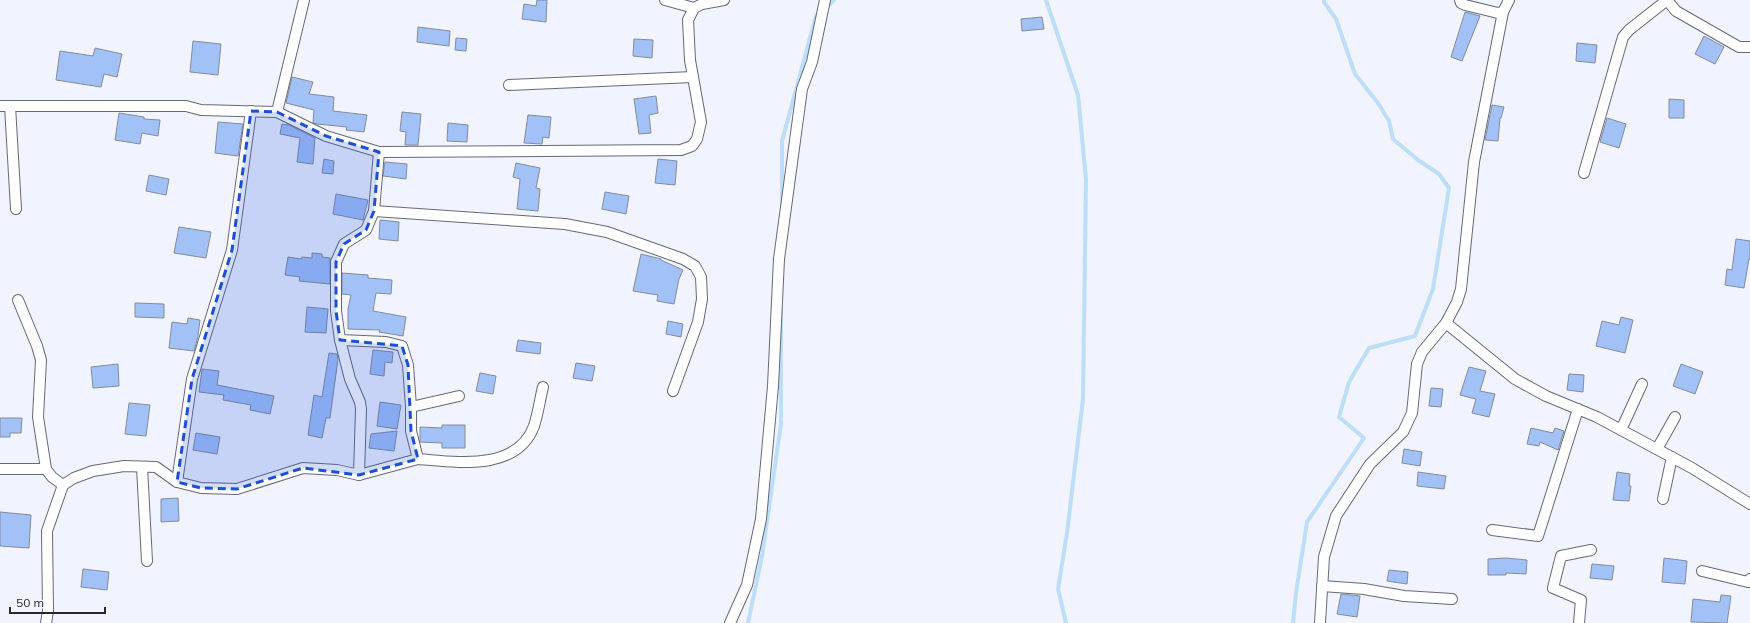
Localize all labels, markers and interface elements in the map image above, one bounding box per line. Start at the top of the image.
scale bar [10,589,105,615]
text: 50 m [16,595,44,610]

